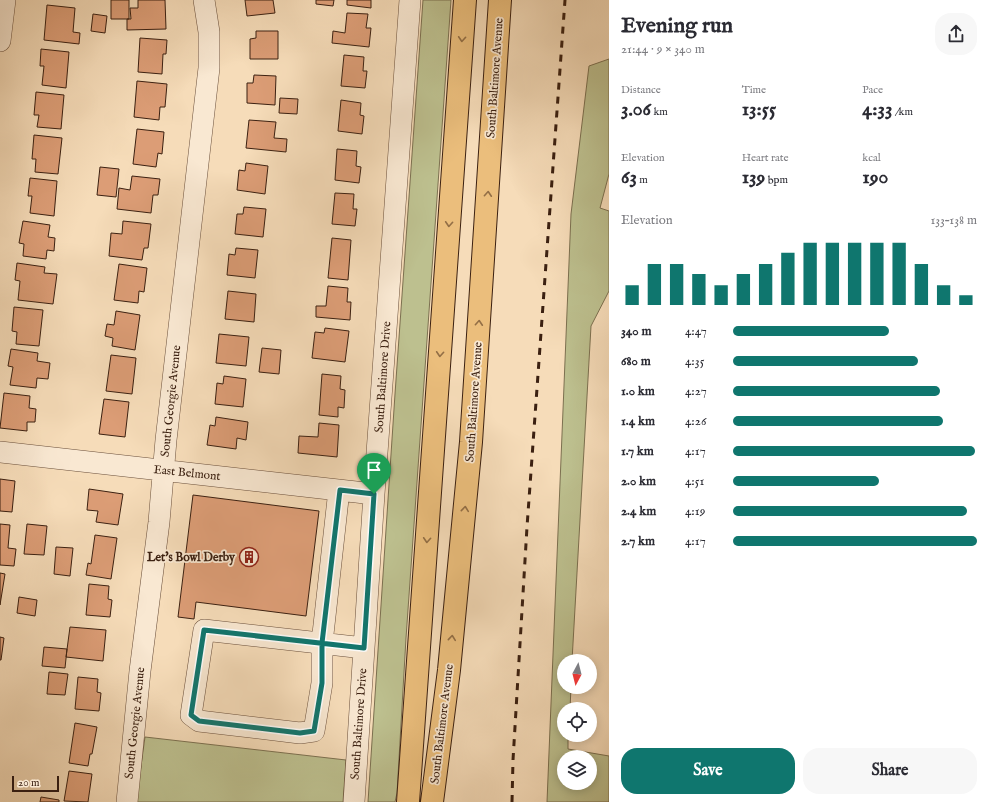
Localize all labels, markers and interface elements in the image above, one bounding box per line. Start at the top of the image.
text: Evening run [621,12,733,40]
button: share [935,13,977,55]
street label: South Baltimore Avenue [483,17,507,139]
one-way arrow [458,36,467,42]
text: 21:44 · 9 × 340 m [621,41,705,58]
text: Distance [621,83,661,97]
text: Time [742,83,766,97]
text: Pace [862,83,883,97]
text: 3.06 [621,97,651,122]
text: 13:55 [742,97,776,122]
text: 4:33 [862,97,892,122]
text: km [651,105,668,119]
text: /km [892,105,913,119]
text: Elevation [621,151,665,165]
text: Heart rate [742,151,789,165]
text: kcal [862,151,881,165]
text: 63 [621,165,637,190]
text: 139 [742,165,765,190]
text: 190 [862,165,888,190]
text: m [637,173,648,187]
text: bpm [765,173,788,187]
one-way arrow [483,191,492,197]
text: Elevation [621,212,673,229]
text: 133–138 m [930,212,977,229]
one-way arrow [445,221,454,227]
street label: South Baltimore Drive [372,320,394,433]
one-way arrow [475,320,484,326]
text: 340 m [621,323,652,340]
text: 4:47 [685,323,707,340]
street label: South Baltimore Avenue [462,341,486,463]
street label: South Georgie Avenue [158,344,184,458]
one-way arrow [436,351,445,357]
text: 680 m [621,353,651,370]
text: 4:35 [685,353,704,370]
text: 1.0 km [621,383,655,400]
text: 4:27 [685,383,707,400]
text: 1.4 km [621,413,655,430]
text: 4:26 [685,413,706,430]
text: 1.7 km [621,443,654,460]
text: 4:17 [685,443,706,460]
pin [357,453,391,494]
icon: arrive [363,459,385,481]
street label: East Belmont [153,462,221,484]
text: 2.0 km [621,473,656,490]
text: 4:51 [685,473,704,490]
text: 2.4 km [621,503,656,520]
text: 4:19 [685,503,705,520]
one-way arrow [460,506,469,512]
text: 2.7 km [621,533,655,550]
text: 4:17 [685,533,706,550]
one-way arrow [423,537,432,543]
building icon: Let's Bowl Derby [238,546,260,568]
place label: Let's Bowl Derby [146,550,236,566]
one-way arrow [447,635,456,641]
north arrow [557,654,597,694]
map controls [557,654,597,790]
street label: South Baltimore Avenue [427,663,457,785]
street label: South Georgie Avenue [122,666,148,780]
street label: South Baltimore Drive [348,667,370,780]
button: locate [557,702,597,742]
button: Save [621,748,795,794]
button: Share [803,748,977,794]
button: layers [557,750,597,790]
scale bar [12,774,59,793]
text: 20 m [18,776,39,790]

